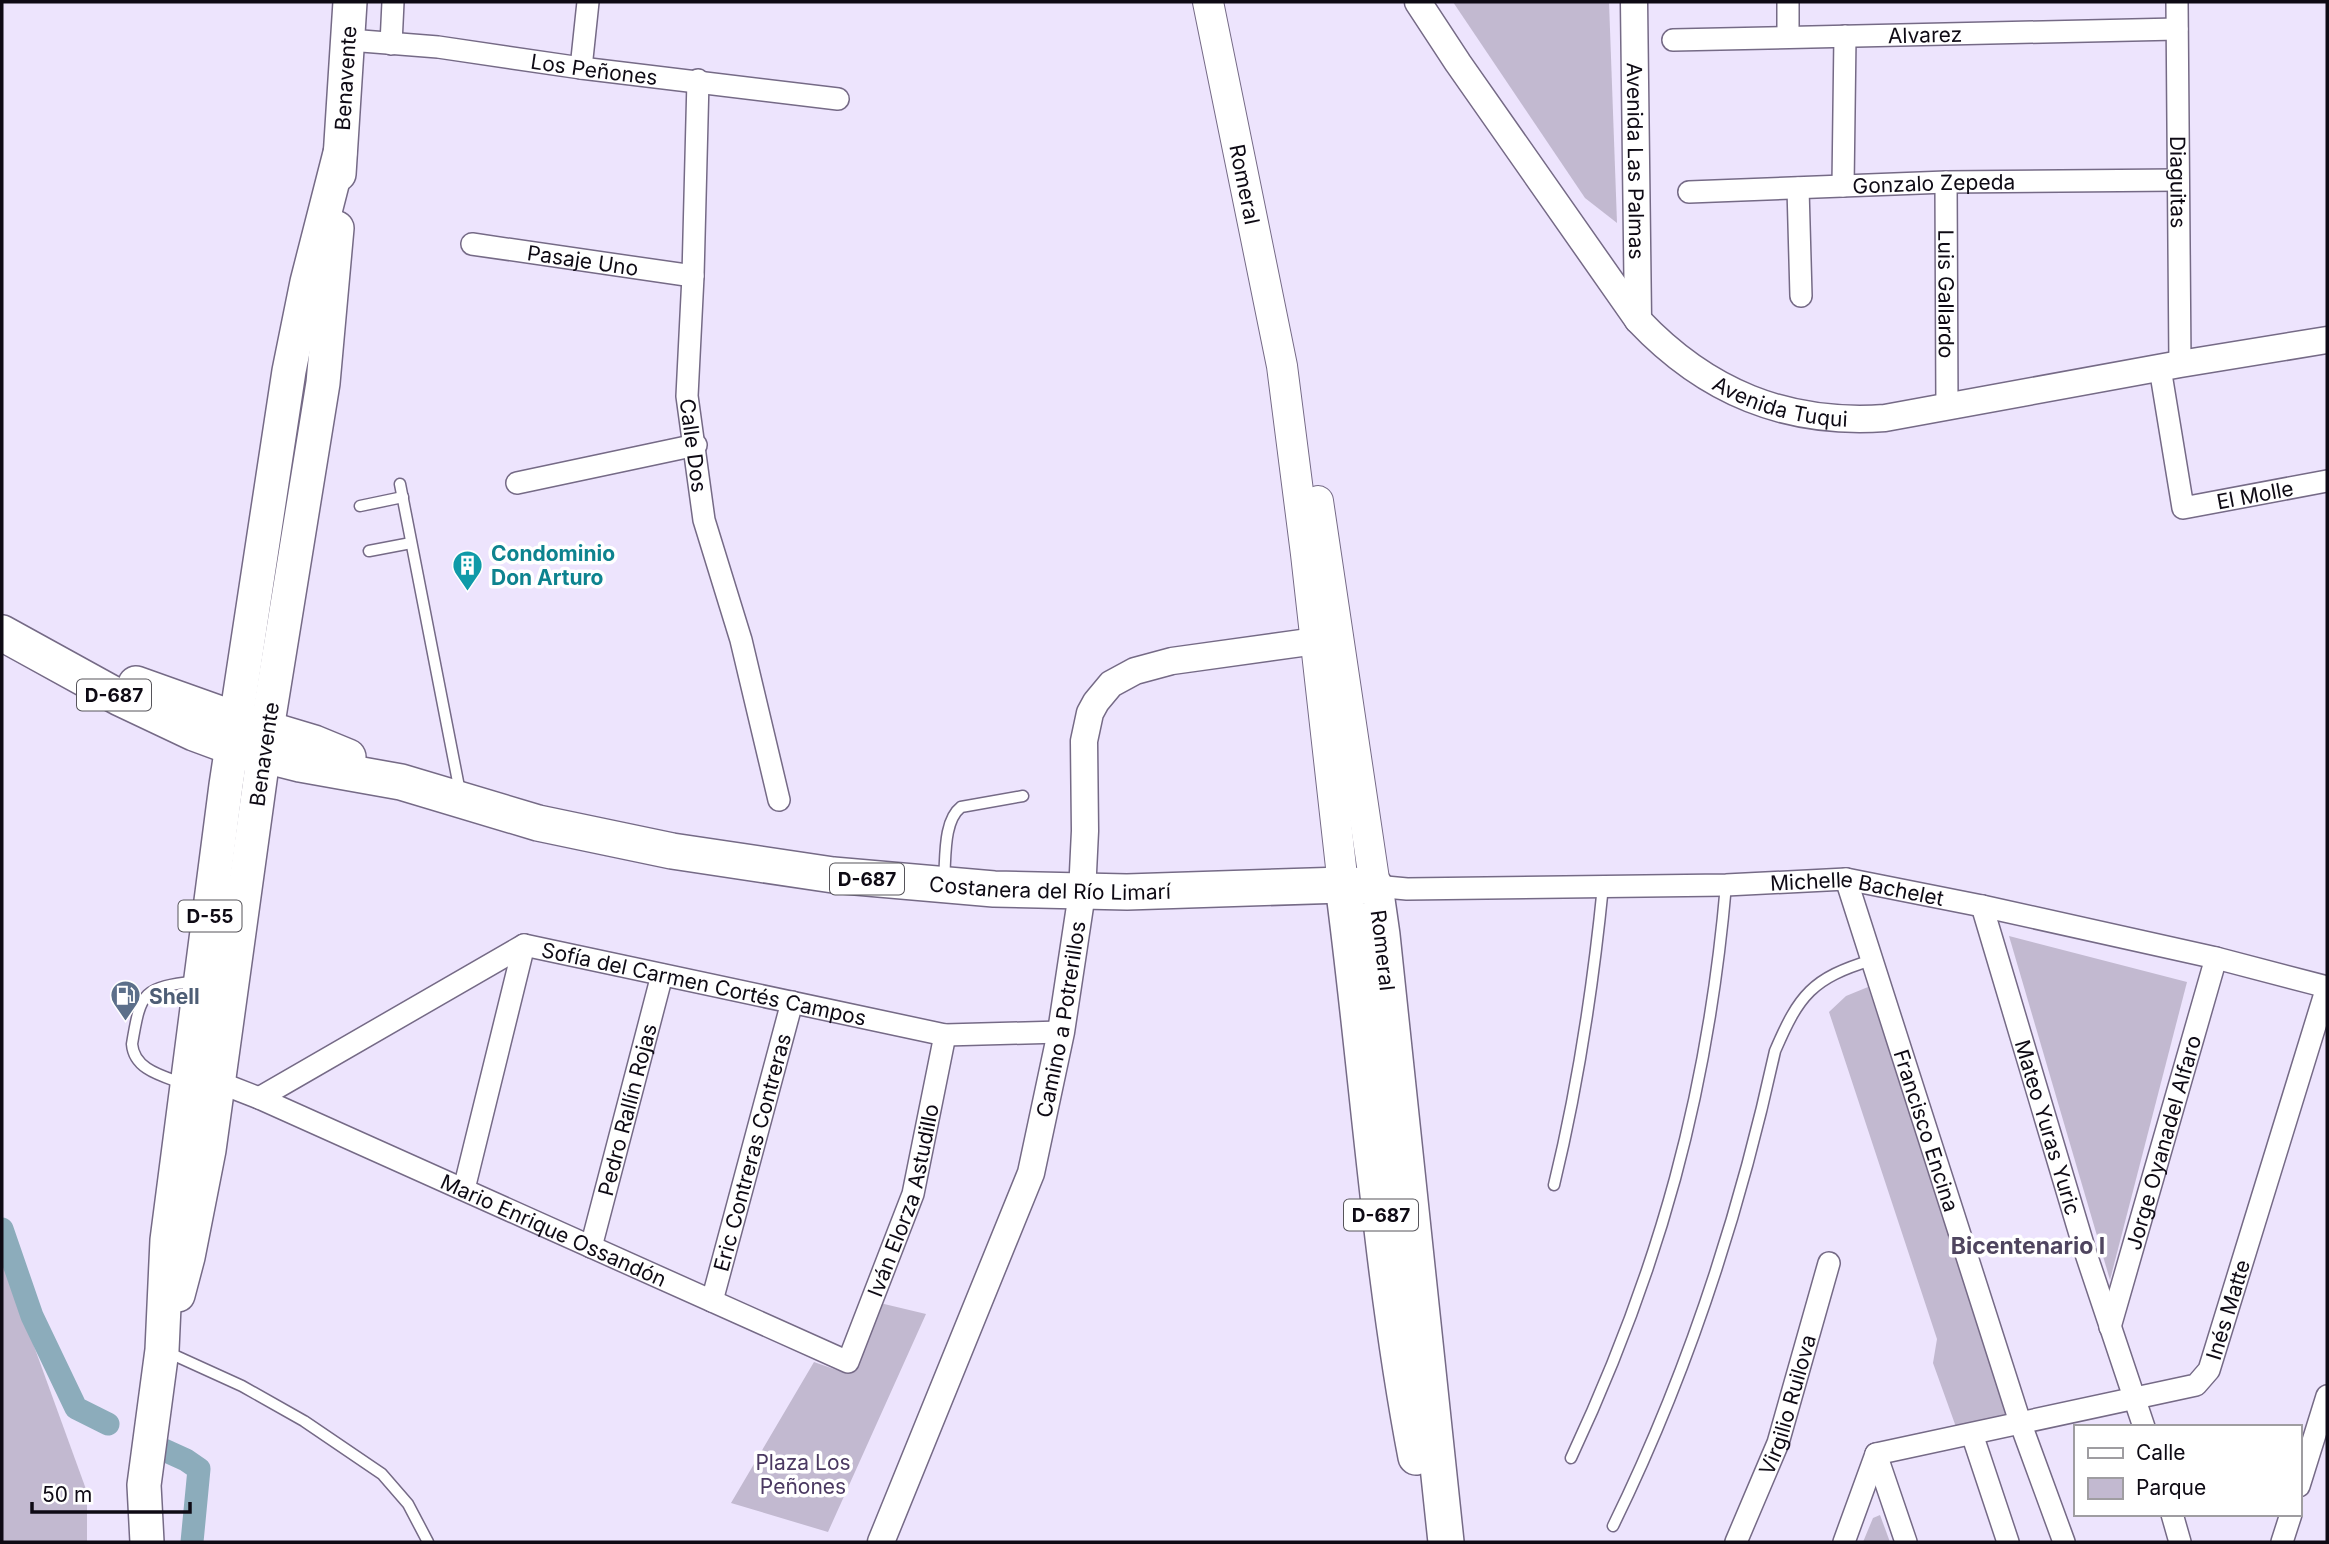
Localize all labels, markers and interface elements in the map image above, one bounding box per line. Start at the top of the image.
street label: Alvarez [1888,21,1962,48]
street label: Benavente [329,25,361,131]
street label: Los Peñones [529,48,659,90]
street label: Avenida Las Palmas [1622,62,1650,260]
street label: Diaguitas [2166,136,2191,228]
street label: Romeral [1225,142,1265,227]
street label: Gonzalo Zepeda [1852,169,2015,198]
street label: Luis Gallardo [1934,230,1959,358]
street label: Pasaje Uno [526,240,640,280]
street label: Avenida Tuqui [1708,371,1848,431]
street label: Calle Dos [675,397,713,494]
street label: El Molle [2214,475,2295,514]
place label: Condominio Don Arturo [491,541,615,590]
building icon: Condominio Don Arturo [451,548,485,592]
road number: D-687 [77,680,151,710]
street label: Benavente [244,700,284,808]
road number: D-687 [830,864,904,894]
street label: Michelle Bachelet [1769,866,1946,911]
street label: Costanera del Río Limarí [928,871,1172,905]
road number: D-55 [178,900,242,932]
street label: Romeral [1366,908,1400,992]
street label: Camino a Potrerillos [1031,919,1090,1120]
street label: Sofía del Carmen Cortés Campos [539,937,869,1030]
fuel station icon: Shell [109,979,143,1023]
place label: Shell [149,984,200,1009]
street label: Pedro Rallín Rojas [592,1021,661,1198]
street label: Eric Contreras Contreras [708,1030,796,1274]
street label: Jorge Oyanadel Alfaro [2120,1032,2206,1253]
street label: Mateo Yuras Yuric [2010,1037,2086,1218]
street label: Francisco Encina [1889,1046,1964,1215]
street label: Iván Elorza Astudillo [862,1102,943,1300]
street label: Mario Enrique Ossandón [437,1169,670,1292]
road number: D-687 [1344,1200,1418,1231]
district label: Bicentenario I [1951,1232,2105,1260]
street label: Inés Matte [2200,1257,2255,1363]
street label: Virgilio Ruilova [1753,1332,1821,1479]
legend [2074,1425,2301,1516]
text: Calle [2136,1440,2186,1465]
park label: Plaza Los Peñones [755,1450,851,1499]
scale bar [32,1470,189,1514]
text: Parque [2136,1475,2206,1500]
text: 50 m [42,1482,92,1507]

